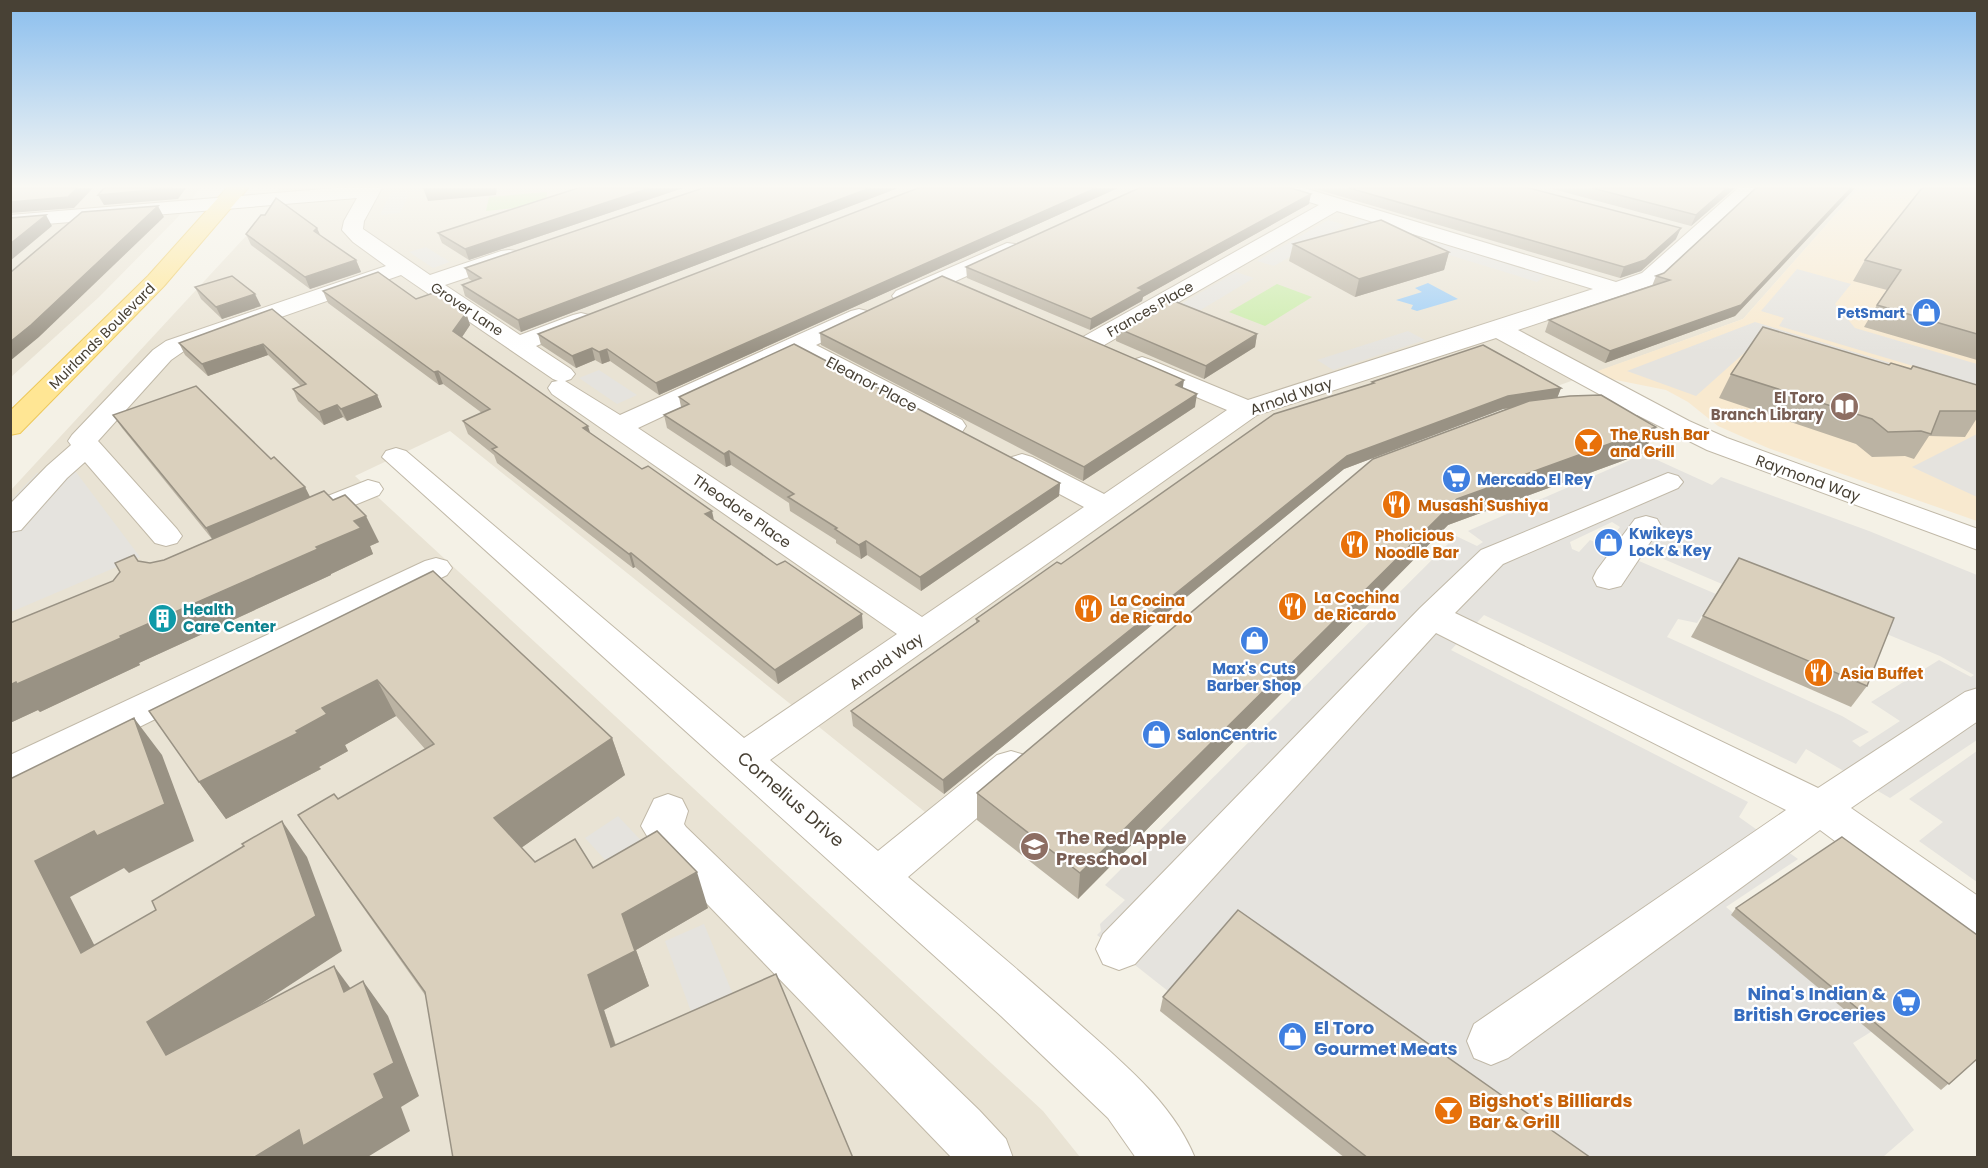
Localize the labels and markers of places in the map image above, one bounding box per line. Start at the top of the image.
shop icon: PetSmart [1910,297,1942,329]
place label: PetSmart [1837,303,1905,323]
place label: El Toro Branch Library [1711,387,1825,425]
library icon: El Toro Branch Library [1829,390,1861,422]
place label: The Rush Bar and Grill [1610,424,1710,462]
bar icon: The Rush Bar and Grill [1573,427,1605,459]
supermarket icon: Mercado El Rey [1440,463,1472,495]
place label: Mercado El Rey [1477,469,1593,490]
restaurant icon: Musashi Sushiya [1381,489,1413,521]
place label: Musashi Sushiya [1418,495,1548,516]
place label: Kwikeys Lock & Key [1629,523,1712,561]
place label: Pholicious Noodle Bar [1375,525,1459,563]
shop icon: Kwikeys Lock & Key [1592,526,1624,558]
restaurant icon: Pholicious Noodle Bar [1338,528,1370,560]
place label: La Cochina de Ricardo [1314,587,1399,625]
place label: La Cocina de Ricardo [1110,590,1193,628]
restaurant icon: La Cochina de Ricardo [1277,590,1309,622]
restaurant icon: La Cocina de Ricardo [1073,593,1105,625]
place label: Health Care Center [183,599,277,637]
building icon: Health Care Center [146,602,178,634]
shop icon: Max's Cuts Barber Shop [1238,625,1270,657]
restaurant icon: Asia Buffet [1803,657,1835,689]
place label: Max's Cuts Barber Shop [1207,658,1301,696]
place label: Asia Buffet [1840,663,1923,684]
shop icon: SalonCentric [1140,718,1172,750]
place label: SalonCentric [1177,724,1277,745]
place label: The Red Apple Preschool [1056,825,1187,871]
school or university icon: The Red Apple Preschool [1019,831,1051,863]
place label: Nina's Indian & British Groceries [1734,981,1887,1027]
supermarket icon: Nina's Indian & British Groceries [1891,987,1923,1019]
place label: El Toro Gourmet Meats [1314,1015,1457,1061]
shop icon: El Toro Gourmet Meats [1277,1021,1309,1053]
place label: Bigshot's Billiards Bar & Grill [1469,1088,1632,1134]
bar icon: Bigshot's Billiards Bar & Grill [1432,1094,1464,1126]

